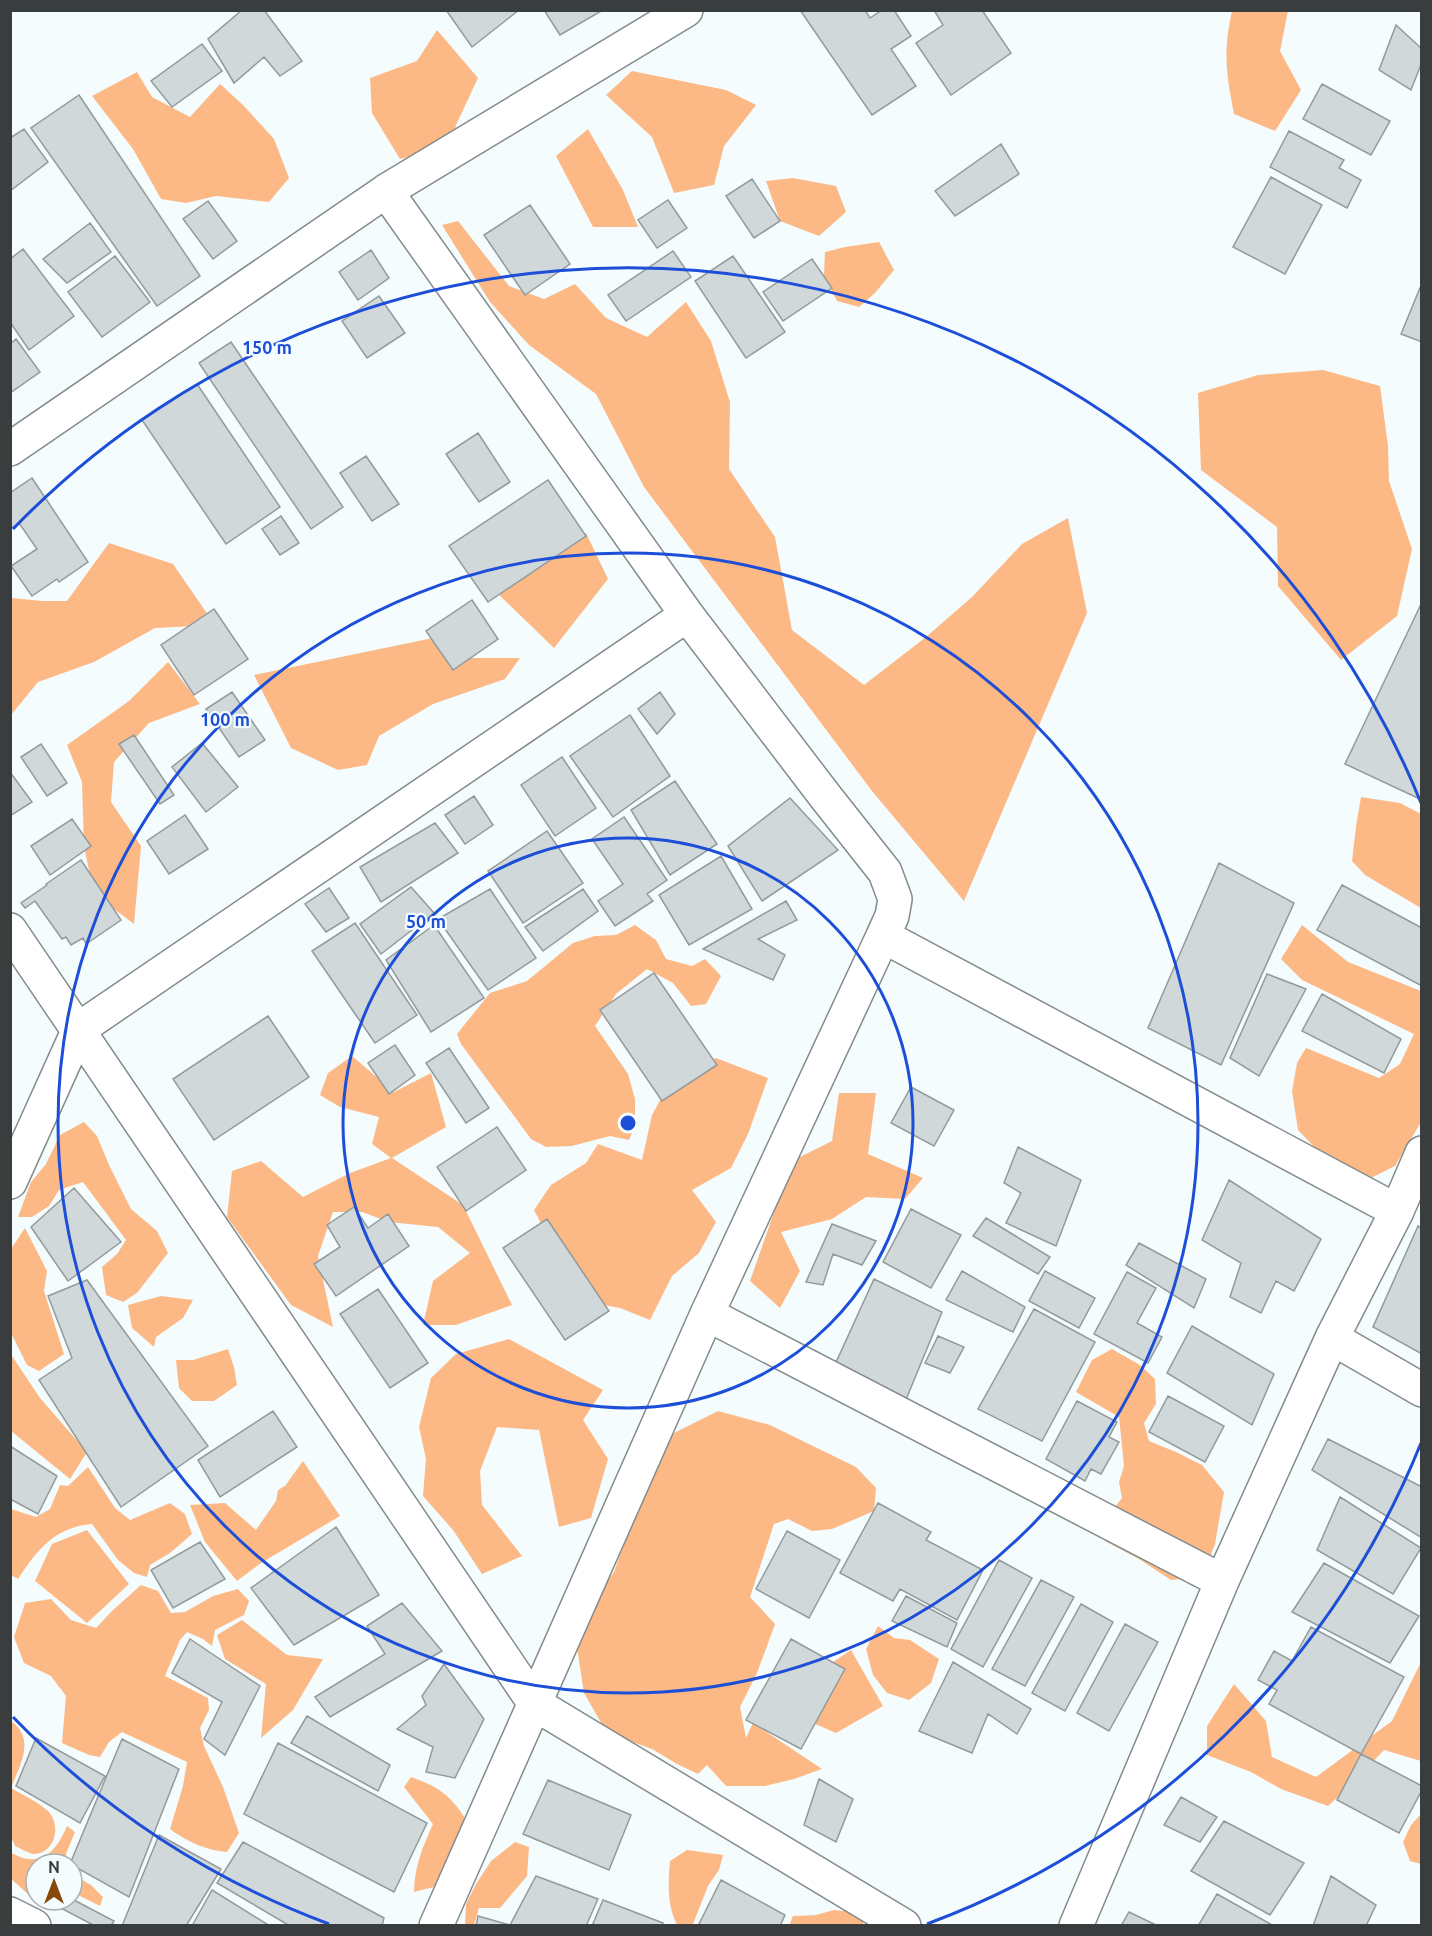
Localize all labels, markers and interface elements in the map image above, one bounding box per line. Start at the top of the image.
text: 150 m [242,337,292,357]
text: 100 m [200,709,250,729]
text: 50 m [406,911,446,931]
centre of rings [618,1113,638,1133]
north arrow [24,1852,84,1912]
text: N [48,1858,60,1876]

